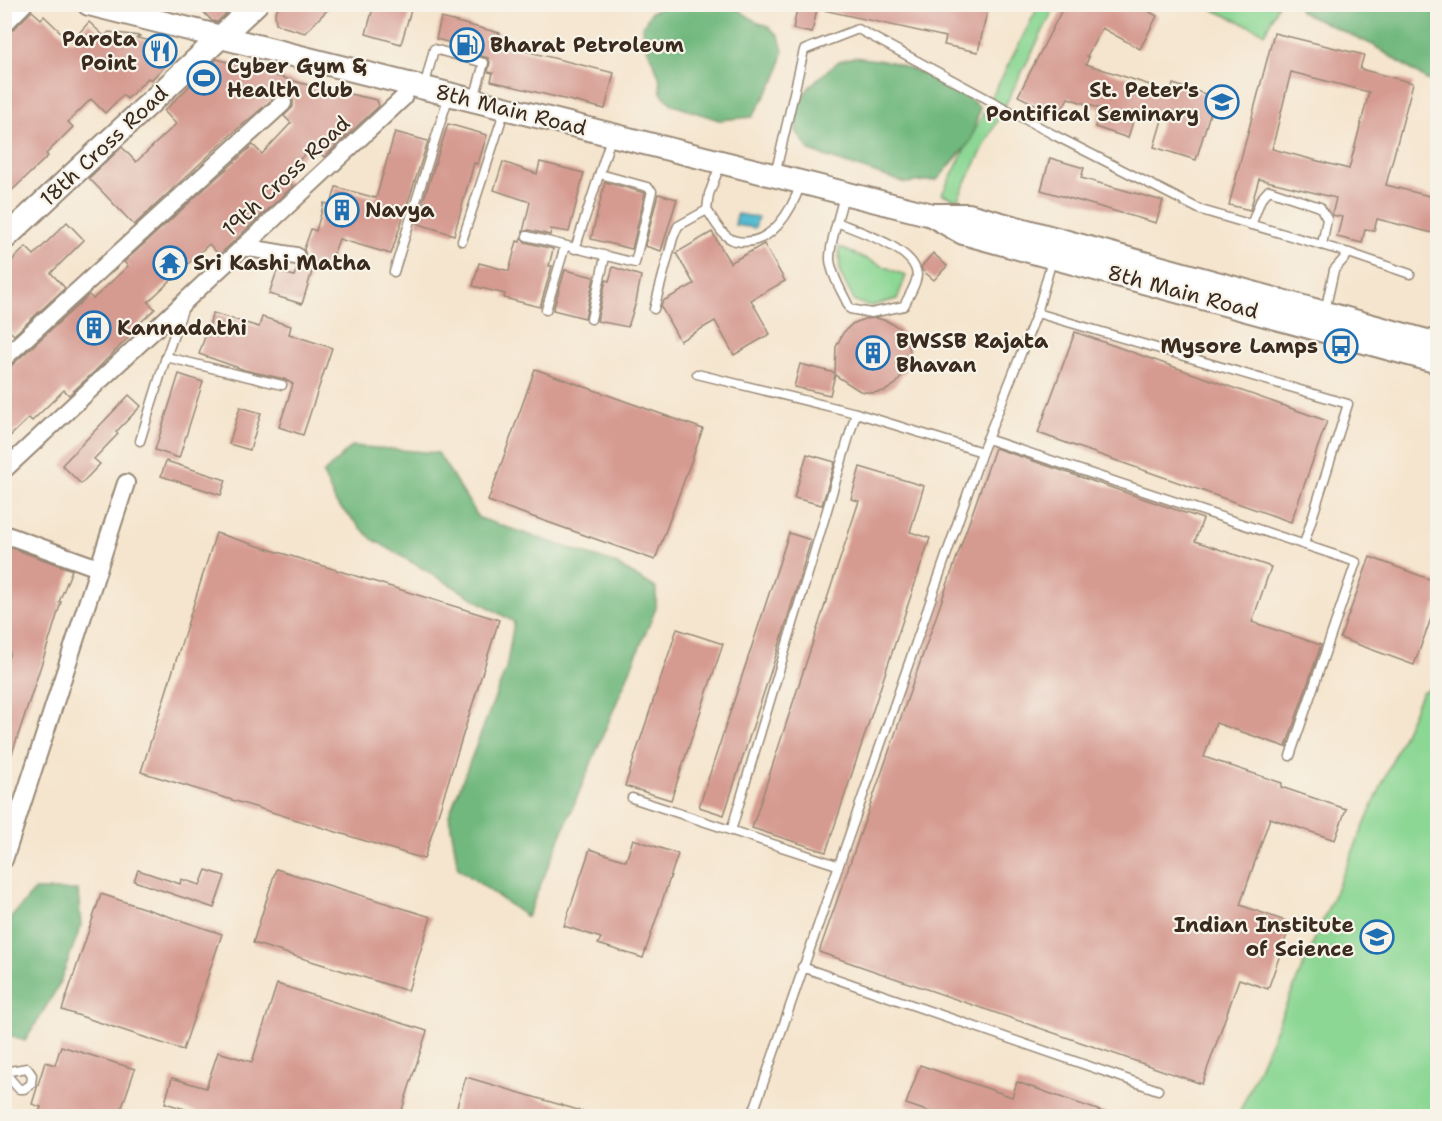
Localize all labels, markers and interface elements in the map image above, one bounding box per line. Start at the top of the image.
place label: Parota Point [62,25,138,77]
fuel station icon: Bharat Petroleum [449,27,485,63]
place label: Bharat Petroleum [490,31,684,59]
restaurant icon: Parota Point [142,33,178,69]
place label: Cyber Gym & Health Club [227,52,367,104]
sports icon: Cyber Gym & Health Club [186,60,222,96]
place label: St. Peter's Pontifical Seminary [986,76,1199,128]
street label: 8th Main Road [432,78,590,142]
street label: 18th Cross Road [34,79,174,213]
school or university icon: St. Peter's Pontifical Seminary [1204,84,1240,120]
street label: 19th Cross Road [216,109,356,243]
building icon: Navya [324,192,360,228]
place label: Navya [365,196,435,224]
temple icon: Sri Kashi Matha [152,245,188,281]
place label: Sri Kashi Matha [193,249,371,277]
street label: 8th Main Road [1105,258,1261,326]
building icon: Kannadathi [76,310,112,346]
place label: Kannadathi [117,314,247,342]
place label: BWSSB Rajata Bhavan [896,327,1049,379]
bus stop icon: Mysore Lamps [1323,328,1359,364]
place label: Mysore Lamps [1160,332,1318,360]
building icon: BWSSB Rajata Bhavan [855,335,891,371]
place label: Indian Institute of Science [1174,911,1354,963]
school or university icon: Indian Institute of Science [1359,919,1395,955]

